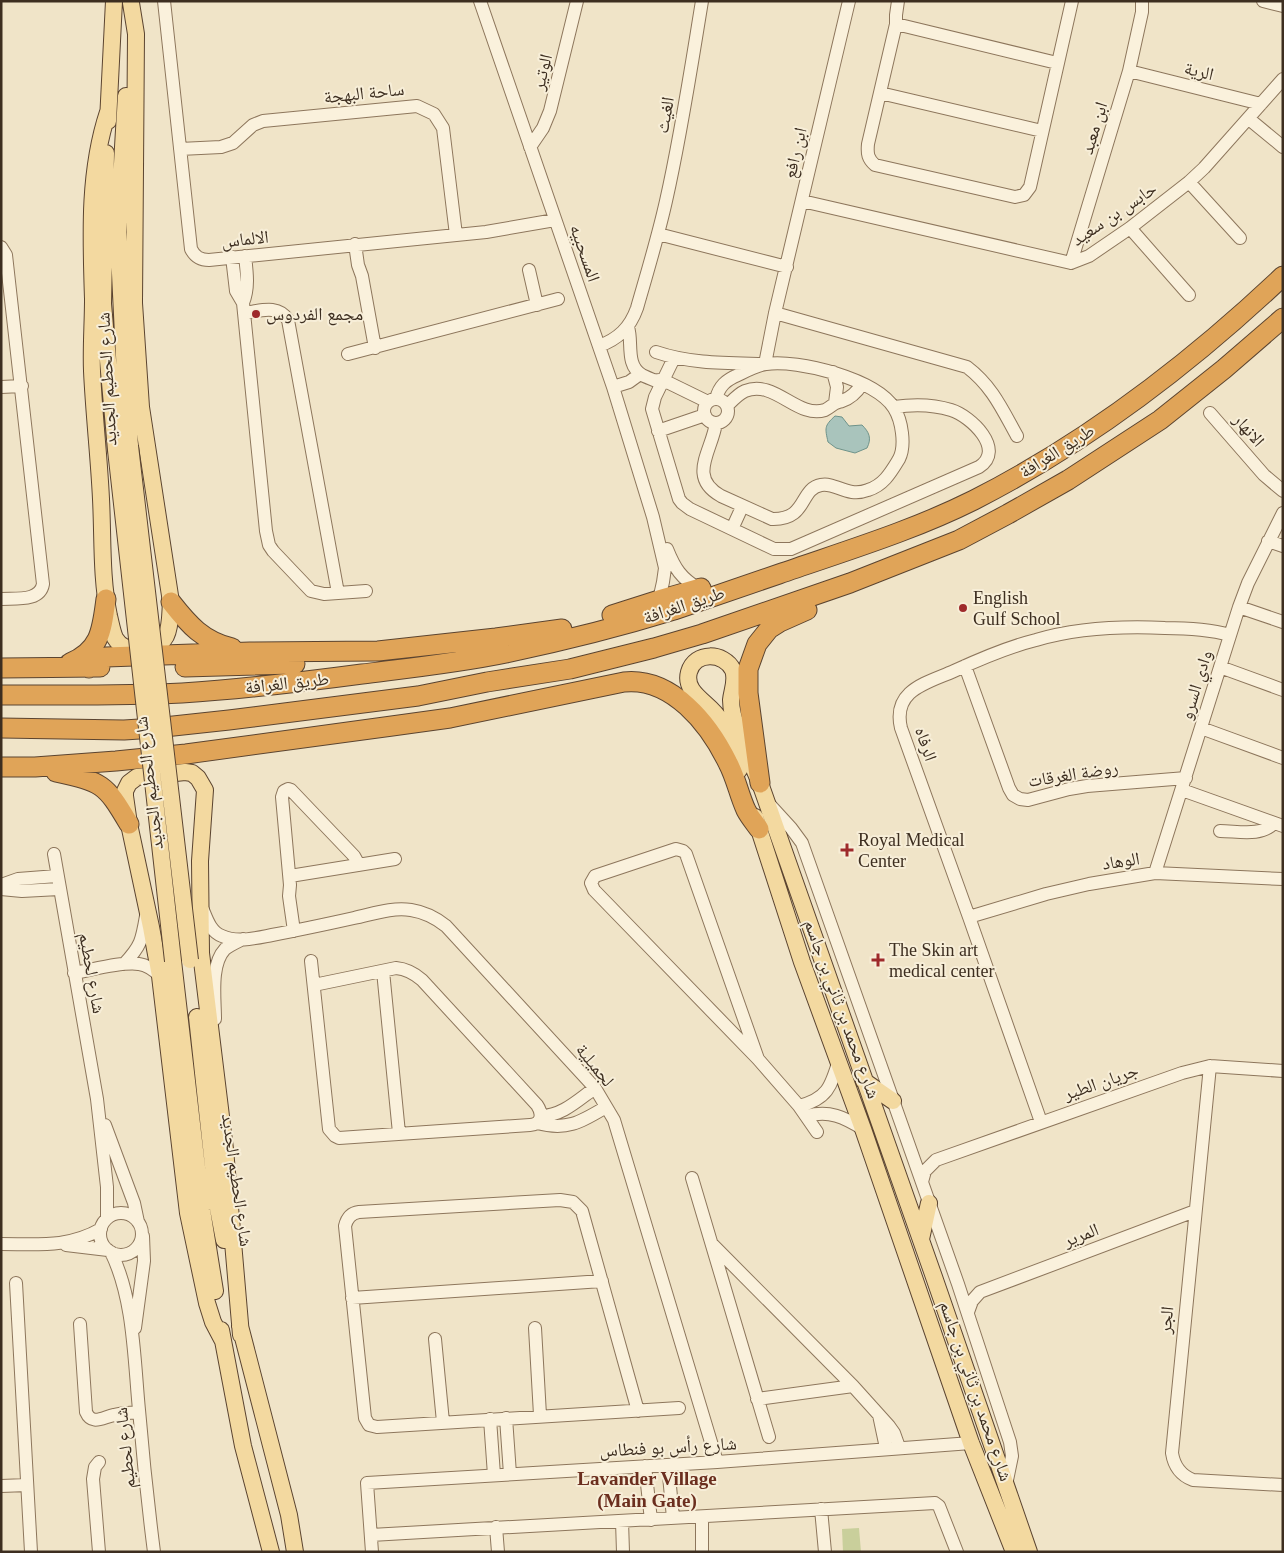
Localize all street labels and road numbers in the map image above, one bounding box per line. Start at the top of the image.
street label: الوتير [528,52,556,93]
street label: الرية [1182,58,1216,85]
street label: ساحة البهجة [323,79,405,108]
street label: الغيث [652,95,678,135]
street label: ابن معبد [1077,99,1112,157]
street label: ابن رافع [779,126,813,181]
street label: حابس بن سعيد [1068,178,1161,251]
street label: المسحبيه [565,222,604,284]
street label: الالماس [220,227,270,252]
street label: شارع الحطيم الجديد [94,311,122,446]
street label: الانهار [1229,409,1269,450]
street label: طريق الغرافة [1016,420,1099,483]
street label: طريق الغرافة [641,582,727,628]
street label: وادي السرو [1176,648,1220,723]
street label: طريق الغرافة [244,669,330,698]
street label: شارع الحطيم الجديد [131,715,169,851]
street label: الرفاه [911,724,941,764]
street label: روضة الغرقات [1026,757,1120,791]
street label: الوهاد [1101,848,1141,874]
street label: شارع محمد بن ثاني بن جاسم [796,917,884,1103]
street label: شارع لحطيم [73,931,109,1015]
street label: لجميلية [572,1040,618,1090]
street label: جريان الطير [1060,1060,1141,1105]
street label: شارع الحطيم الجديد [216,1112,256,1248]
street label: المرير [1060,1219,1102,1251]
street label: شارع محمد بن ثاني بن جاسم [931,1298,1016,1485]
street label: الجر [1155,1305,1178,1336]
street label: شارع لحطيم [111,1406,141,1490]
street label: شارع رأس بو فنطاس [599,1433,737,1462]

